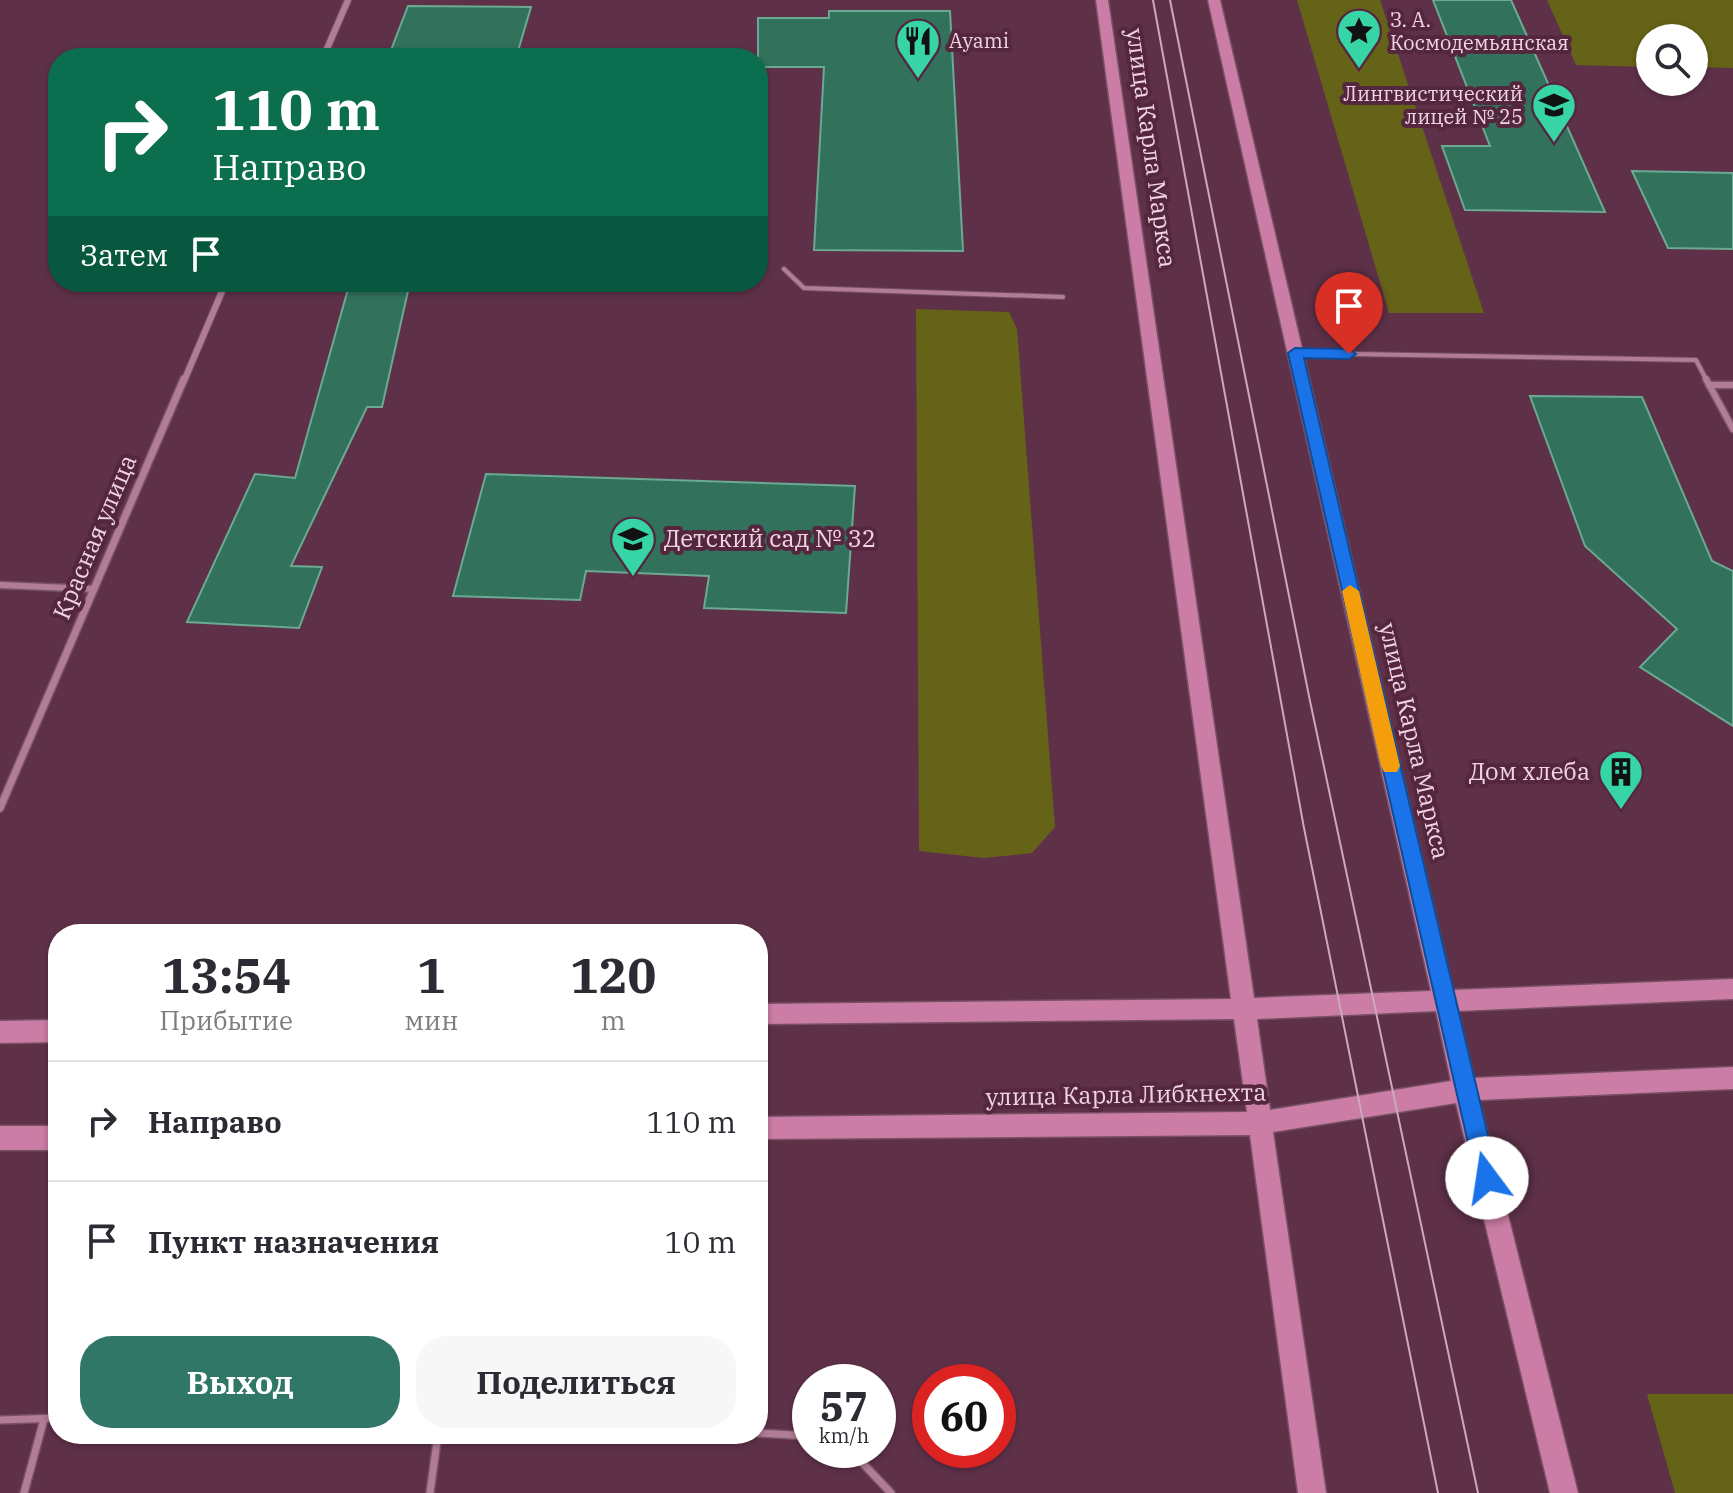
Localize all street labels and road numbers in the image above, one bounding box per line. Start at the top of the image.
street label: улица Карла Маркса [1119,26,1185,270]
street label: Красная улица [45,449,143,624]
street label: улица Карла Маркса [1372,619,1458,862]
street label: улица Карла Либкнехта [985,1076,1267,1112]

